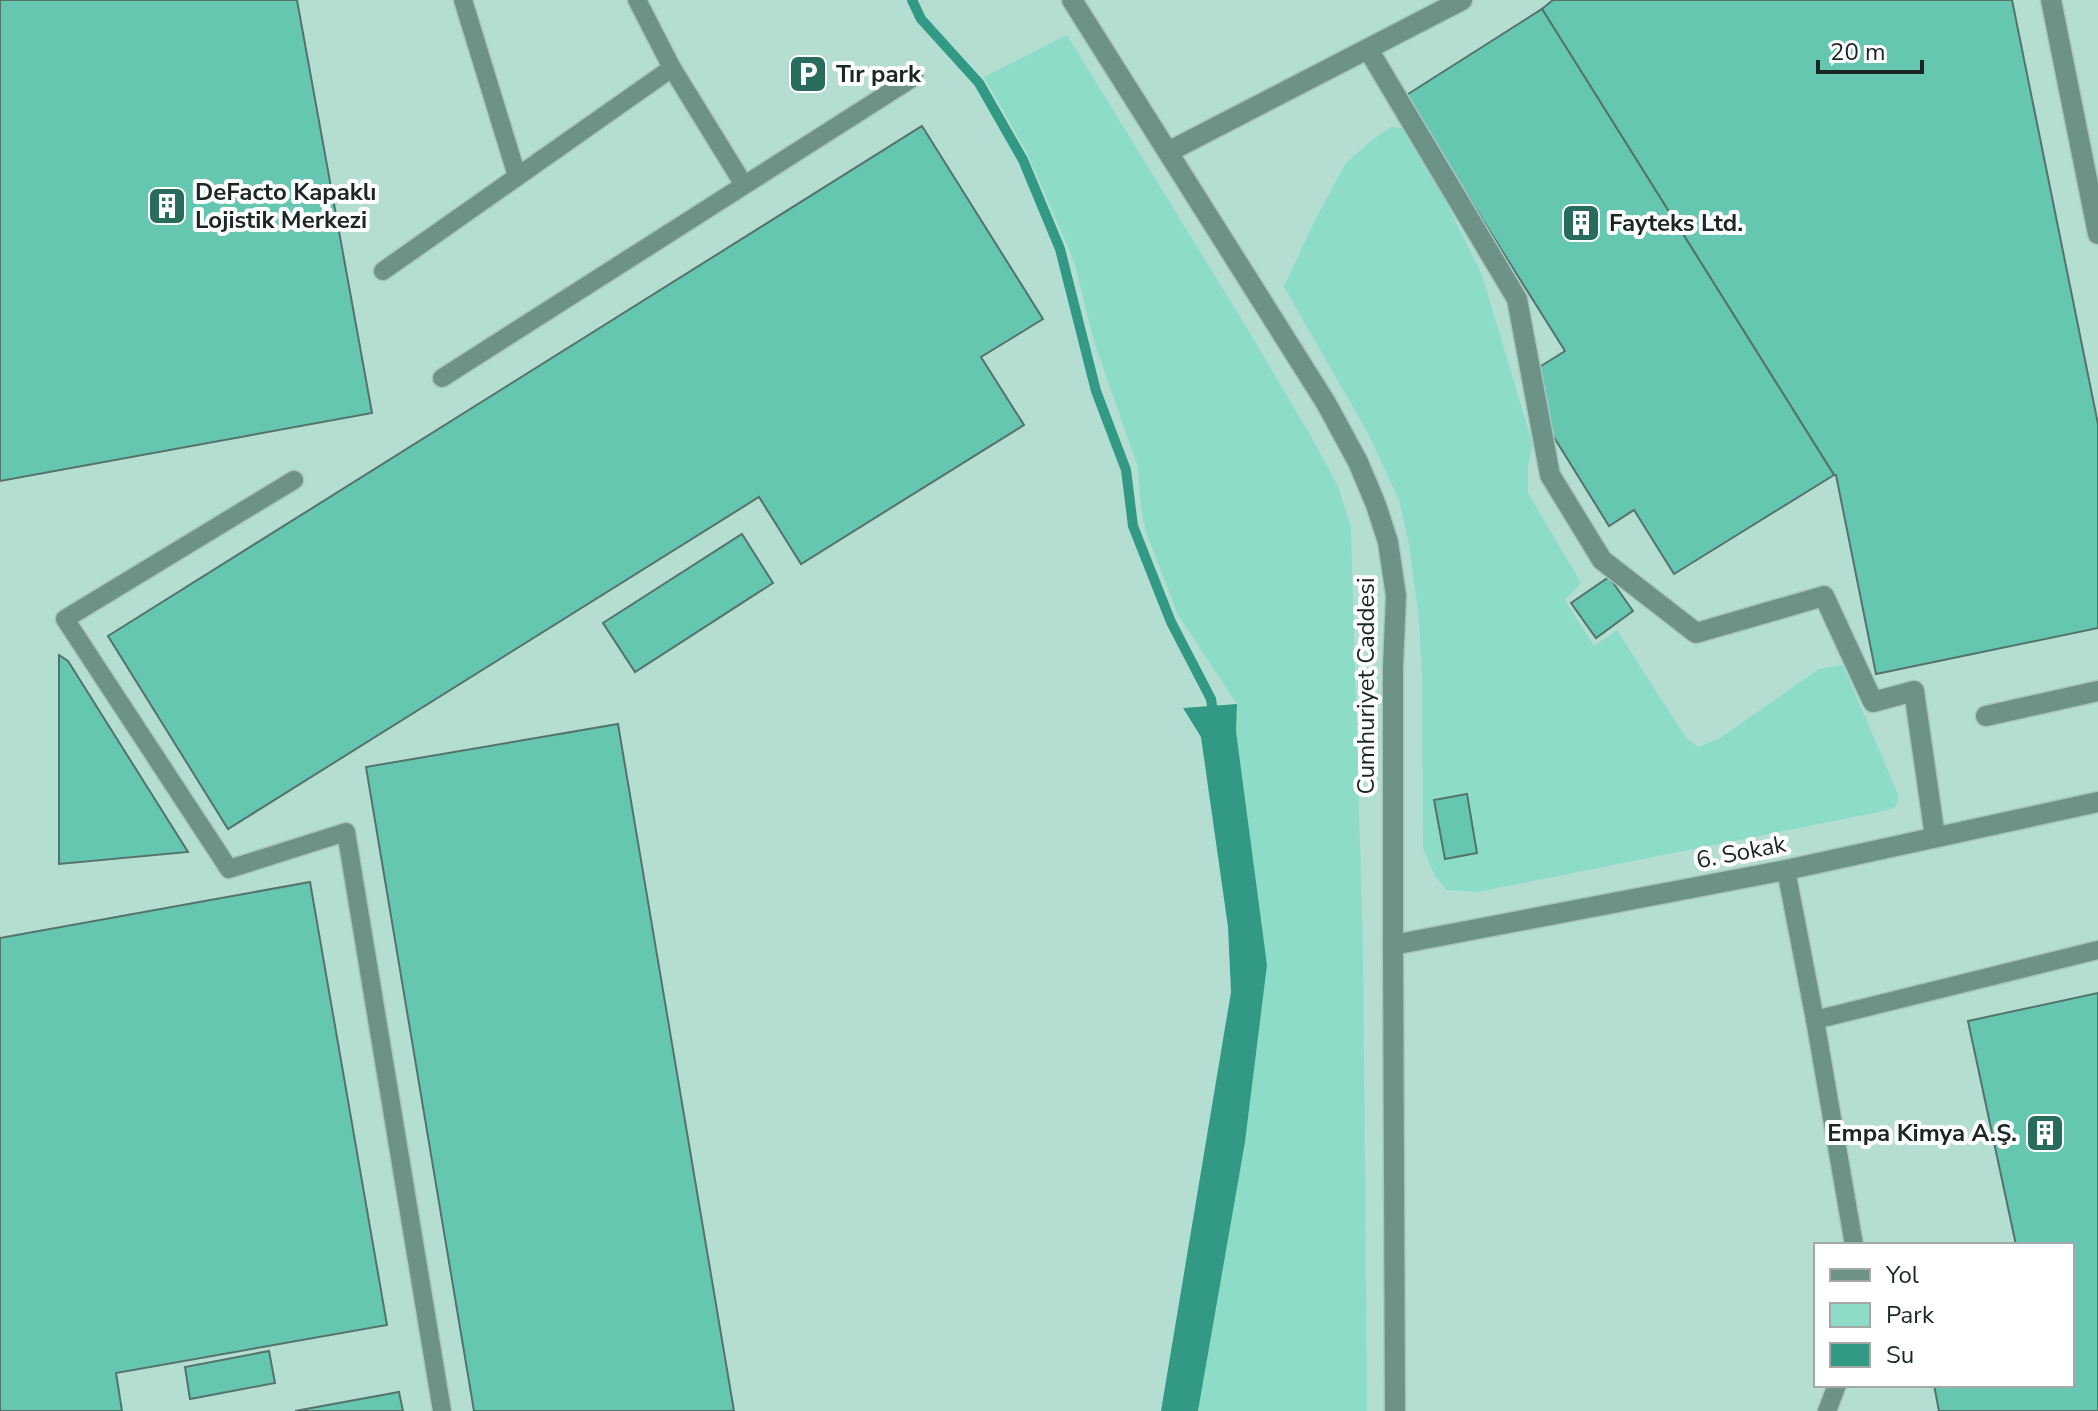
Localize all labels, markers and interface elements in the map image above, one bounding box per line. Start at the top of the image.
scale bar [1818,24,1922,74]
text: 20 m [1830,36,1886,68]
parking icon: Tır park [787,53,829,95]
place label: Tır park [836,58,922,90]
place label: DeFacto Kapaklı Lojistik Merkezi [195,176,376,236]
building icon: DeFacto Kapaklı Lojistik Merkezi [146,185,188,227]
building icon: Fayteks Ltd. [1560,202,1602,244]
place label: Fayteks Ltd. [1609,207,1743,239]
street label: Cumhuriyet Caddesi [1350,578,1382,794]
street label: 6. Sokak [1693,827,1790,876]
building icon: Empa Kimya A.Ş. [2024,1112,2066,1154]
place label: Empa Kimya A.Ş. [1827,1117,2017,1149]
legend [1814,1243,2074,1387]
text: Yol [1885,1259,1919,1291]
text: Park [1886,1299,1935,1331]
text: Su [1886,1339,1914,1371]

